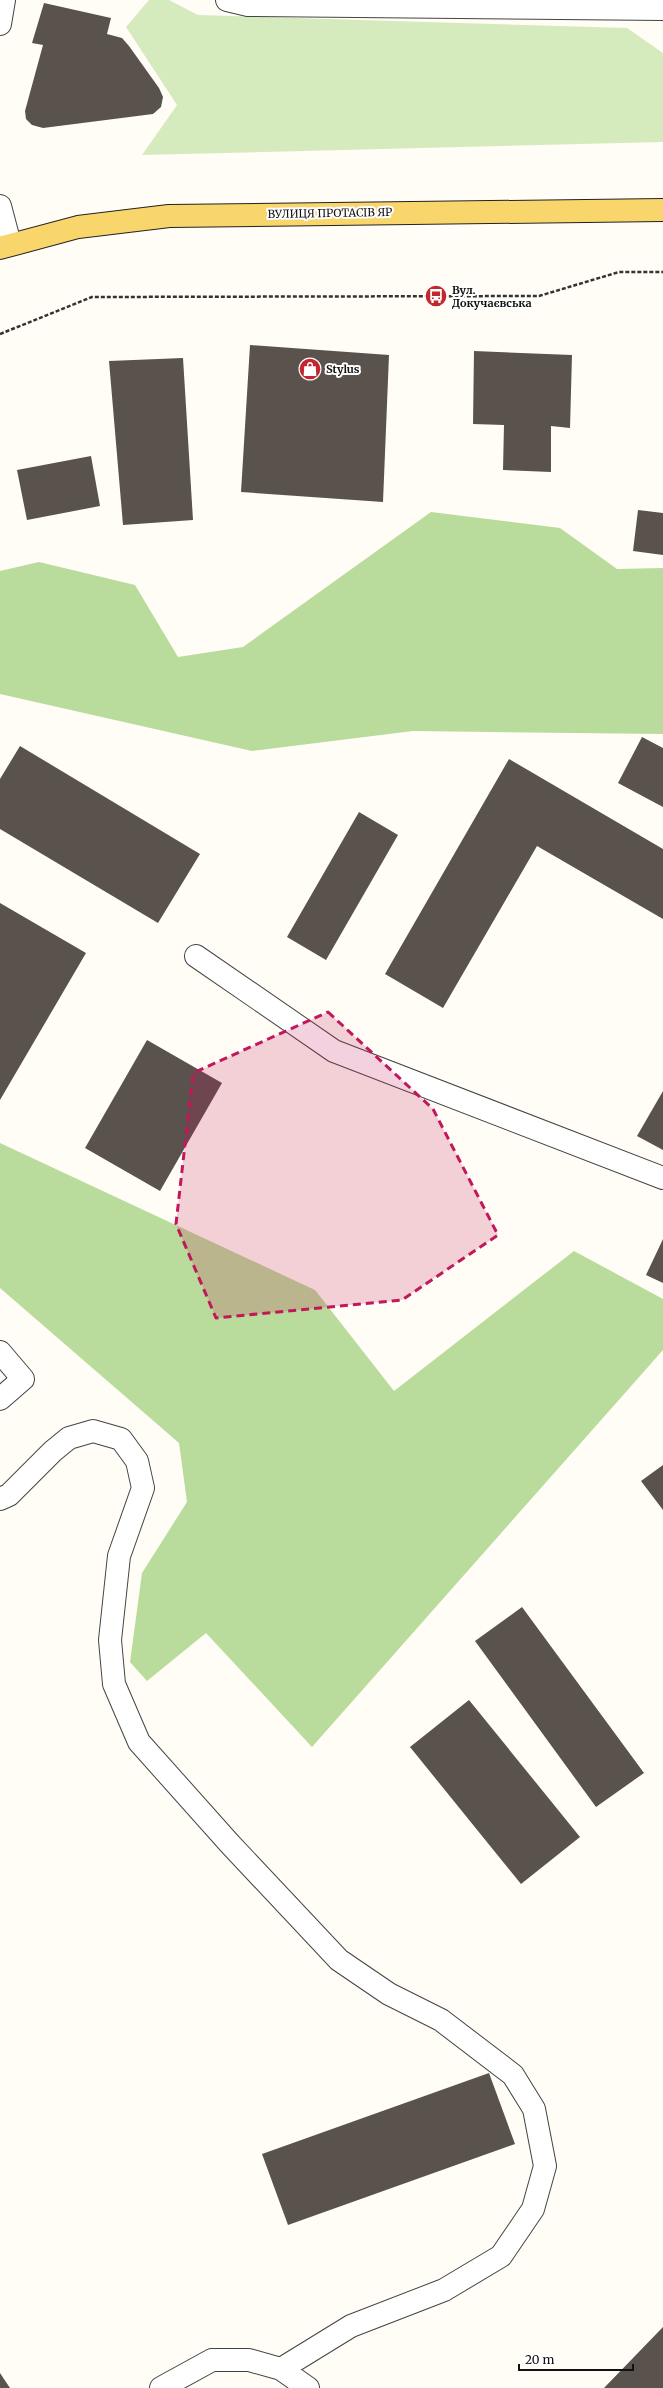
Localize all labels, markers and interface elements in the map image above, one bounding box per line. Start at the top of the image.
street label: ВУЛИЦЯ ПРОТАСІВ ЯР [268,205,392,221]
bus stop icon: Вул. Докучаєвська [423,283,449,309]
place label: Вул. Докучаєвська [452,283,532,310]
shop icon: Stylus [297,356,323,382]
place label: Stylus [326,362,360,376]
scale bar [519,2346,633,2372]
text: 20 m [525,2352,554,2367]

